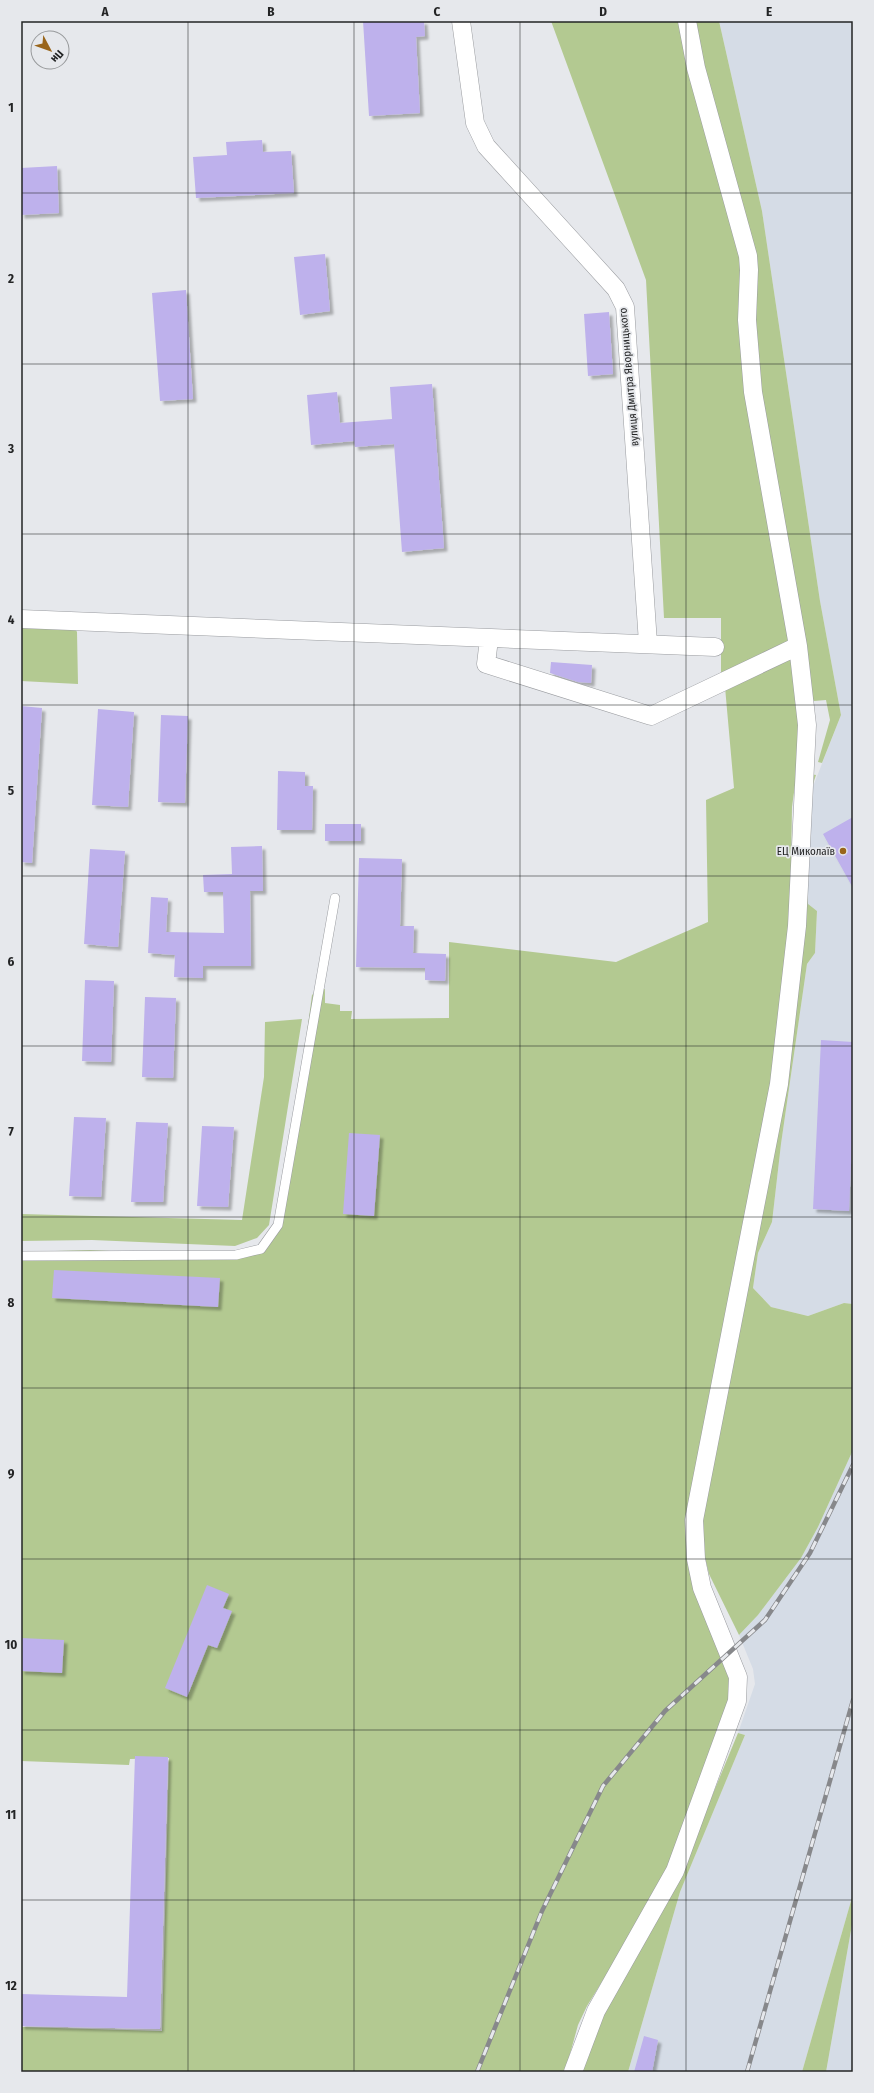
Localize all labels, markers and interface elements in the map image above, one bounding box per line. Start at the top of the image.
text: A [100,4,109,19]
text: B [267,4,275,19]
text: C [434,4,441,19]
text: D [599,4,607,19]
text: E [766,4,772,19]
north arrow [30,30,70,70]
text: Пн [48,47,66,65]
text: 1 [8,100,14,115]
text: 2 [7,271,14,286]
street label: вулиця Дмитра Яворницького [616,307,642,447]
text: 3 [7,441,14,456]
text: 4 [8,612,15,627]
text: 5 [8,783,14,798]
place label: ЕЦ Миколаїв [777,845,835,858]
marker: ЕЦ Миколаїв [838,846,848,856]
text: 6 [8,954,15,969]
text: 7 [8,1124,14,1139]
text: 8 [8,1295,15,1310]
text: 9 [8,1466,15,1481]
text: 10 [5,1637,17,1652]
text: 11 [6,1807,16,1822]
text: 12 [5,1978,17,1993]

